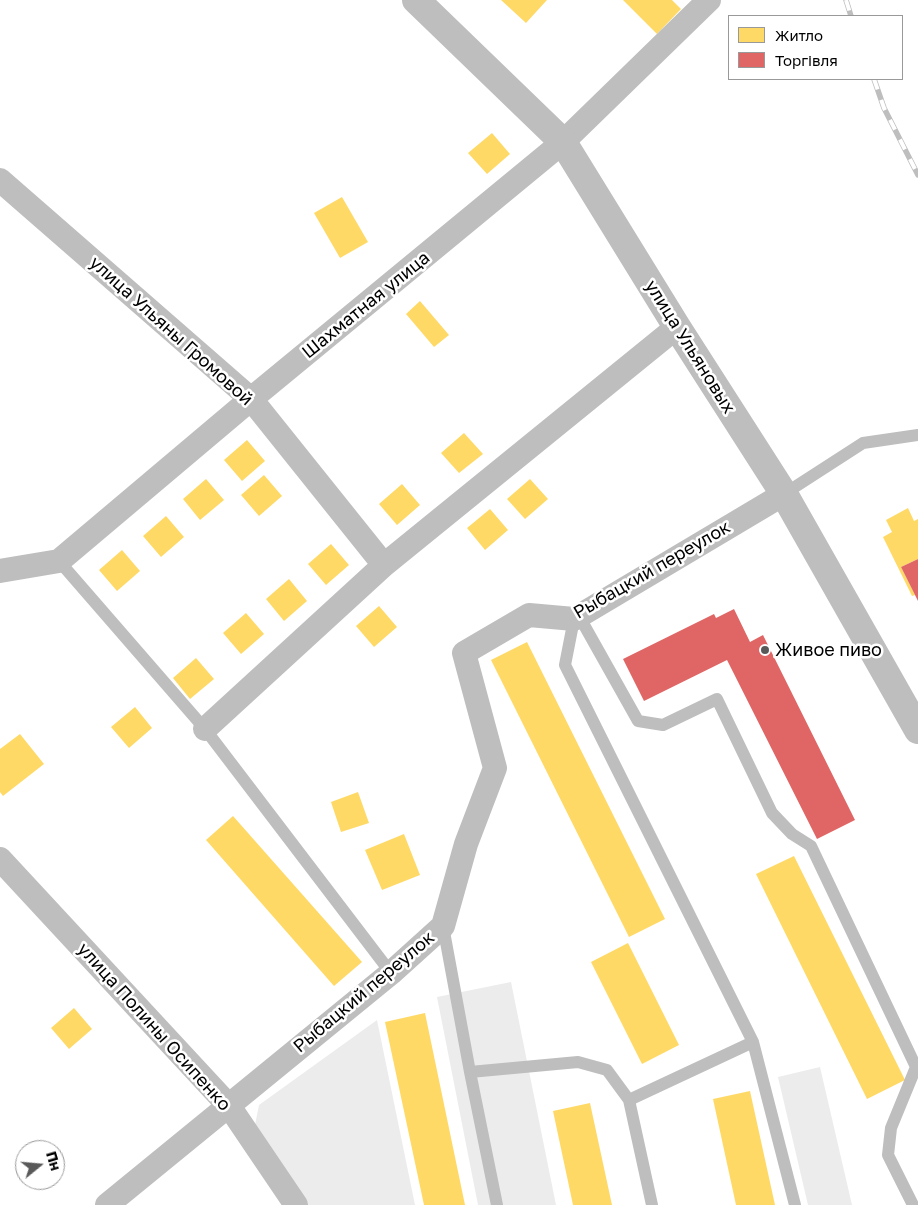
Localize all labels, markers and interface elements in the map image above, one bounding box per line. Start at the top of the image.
legend [728,15,903,80]
text: Житло [775,26,823,44]
text: Торгівля [775,51,838,69]
street label: Шахматная улица [298,247,434,363]
street label: улица Ульяны Громовой [85,252,257,410]
street label: улица Ульяновых [640,276,740,418]
street label: Рыбацкий переулок [570,516,734,624]
place label: Живое пиво [775,639,882,661]
marker: Живое пиво [759,644,771,656]
street label: Рыбацкий переулок [289,927,439,1057]
street label: улица Полины Осипенко [73,939,235,1115]
north arrow [15,1140,65,1190]
text: Пн [43,1149,65,1172]

